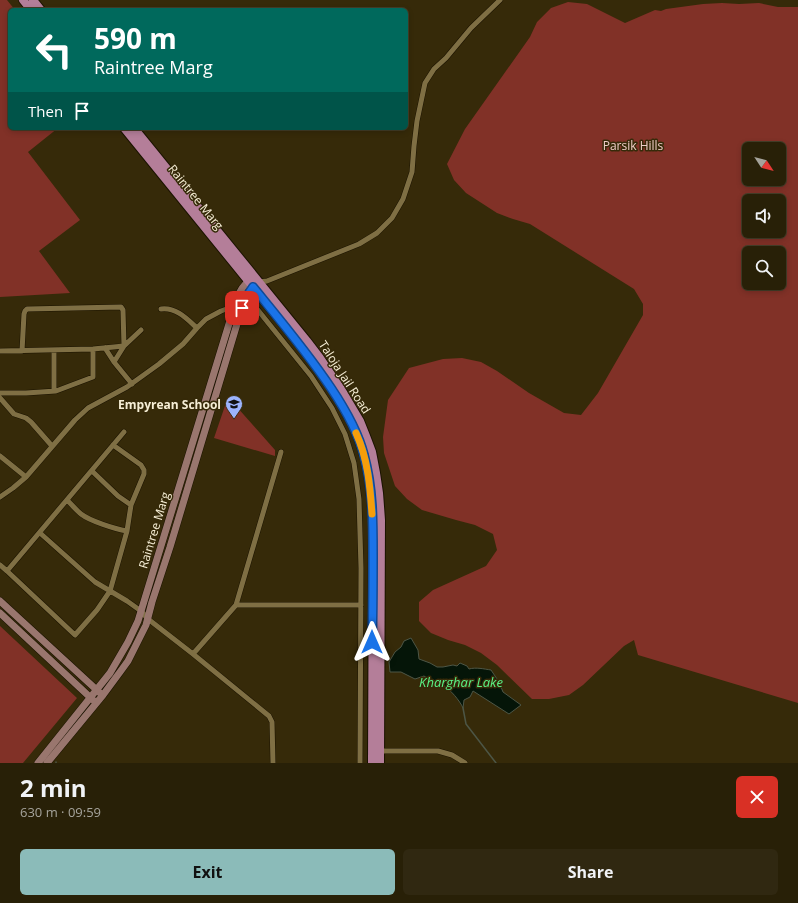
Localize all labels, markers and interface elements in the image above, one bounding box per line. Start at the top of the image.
text: 590 m [94,19,177,57]
icon: left [28,24,80,76]
text: Raintree Marg [94,55,213,79]
icon: arrive [71,100,93,122]
text: Then [28,101,63,121]
park label: Parsik Hills [603,137,664,154]
north arrow [742,142,786,186]
map controls [742,142,786,290]
street label: Raintree Marg [164,161,228,233]
button: sound [742,194,786,238]
button: search [742,246,786,290]
pin [225,291,259,325]
icon: arrive [231,297,253,319]
street label: Taloja Jail Road [315,337,375,417]
school or university icon: Empyrean School [224,394,244,419]
place label: Empyrean School [118,396,221,413]
street label: Raintree Marg [134,489,174,570]
position arrow [351,621,393,663]
water label: Kharghar Lake [419,673,503,691]
text: 2 min [20,771,87,804]
button: close [736,776,778,818]
text: 630 m · 09:59 [20,803,101,821]
button: Exit [20,849,395,895]
button: Share [403,849,778,895]

